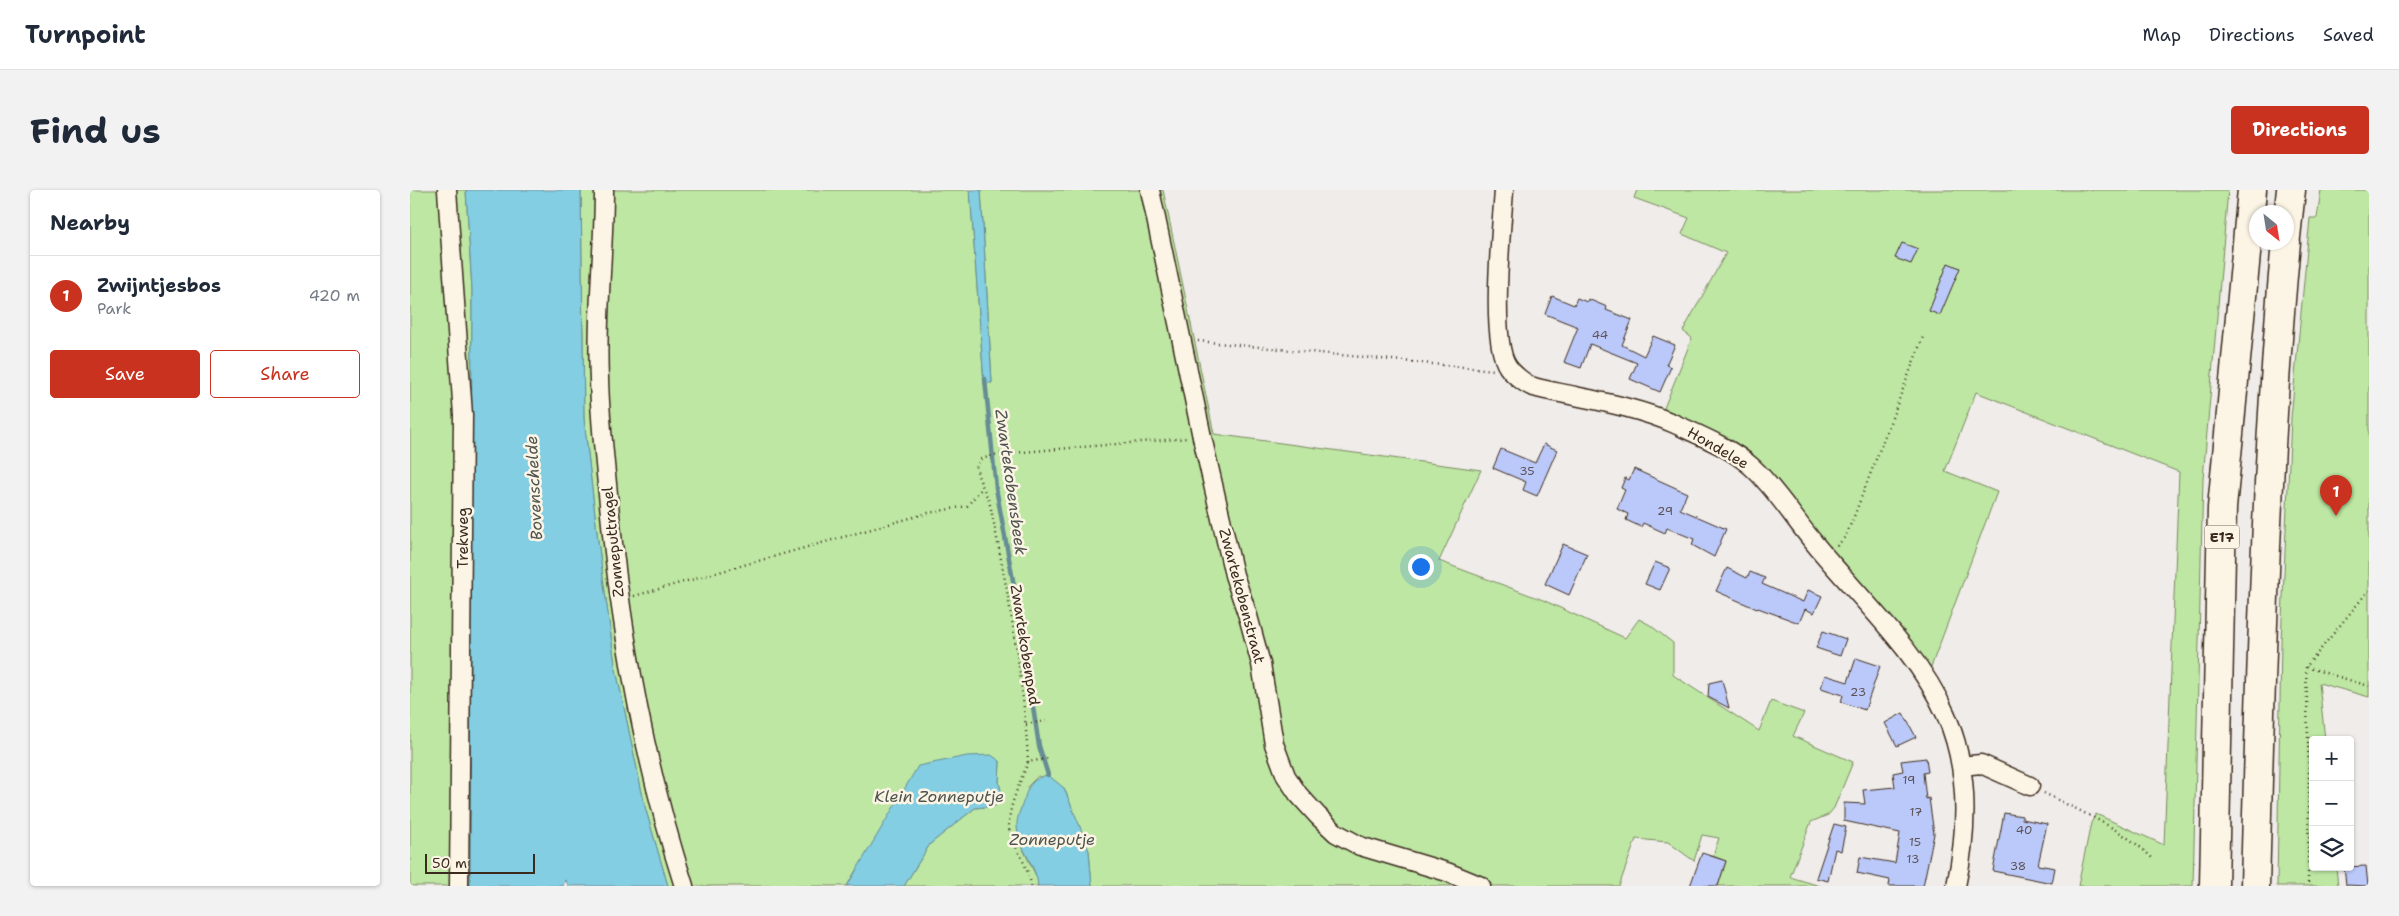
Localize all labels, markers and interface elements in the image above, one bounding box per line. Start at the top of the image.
text: Turnpoint [25,19,146,51]
text: Map [2143,23,2181,47]
text: Directions [2209,23,2295,47]
text: Saved [2323,23,2374,47]
button: Directions [2231,106,2369,154]
text: Find us [30,107,161,154]
north arrow [2249,205,2294,250]
text: Nearby [50,209,130,237]
text: Zwijntjesbos [97,273,221,298]
text: 1 [62,285,70,306]
text: 420 m [309,285,360,306]
text: Park [97,298,131,319]
house number: 44 [1592,327,1608,343]
button: Save [50,350,200,398]
button: Share [210,350,360,398]
water label: Zwartekobensbeek [990,407,1032,557]
street label: Hondelee [1684,422,1752,474]
water label: Bovenschelde [521,435,547,541]
house number: 35 [1519,463,1535,479]
pin: 1 [2320,475,2352,516]
street label: Zonneputtragel [597,485,629,598]
house number: 29 [1657,503,1673,519]
street label: Trekweg [453,507,473,569]
street label: Zwartekobenstraat [1214,526,1270,666]
road number: E17 [2204,526,2240,548]
your location [1408,554,1434,580]
street label: Zwartekobenpad [1006,583,1045,707]
house number: 23 [1850,684,1866,700]
map controls [2309,736,2354,871]
button: + [2309,736,2354,781]
house number: 19 [1903,772,1915,788]
button: − [2309,781,2354,826]
water label: Klein Zonneputje [874,786,1004,807]
house number: 17 [1910,804,1922,820]
house number: 40 [2016,822,2032,838]
button: layers [2309,826,2354,871]
water label: Zonneputje [1009,829,1095,850]
house number: 15 [1909,834,1921,850]
scale bar [425,851,535,874]
house number: 13 [1907,851,1919,867]
text: 50 m [432,854,467,872]
house number: 38 [2010,858,2026,874]

